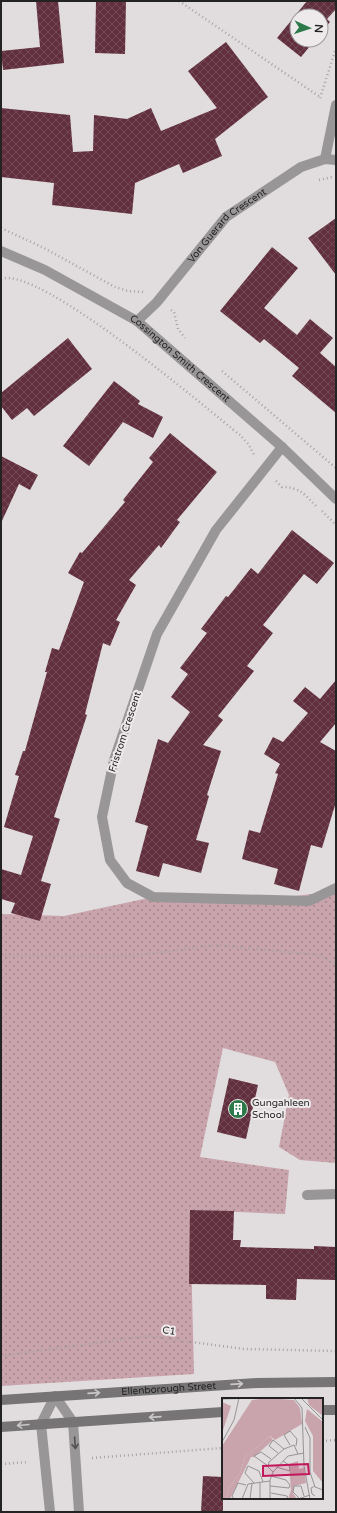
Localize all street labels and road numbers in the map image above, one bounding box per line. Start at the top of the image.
street label: Von Guerard Crescent [185,186,269,265]
street label: Cossington Smith Crescent [128,312,232,405]
street label: Fristrom Crescent [106,690,144,774]
street label: C1 [162,1324,176,1338]
street label: Ellenborough Street [121,1380,217,1398]

